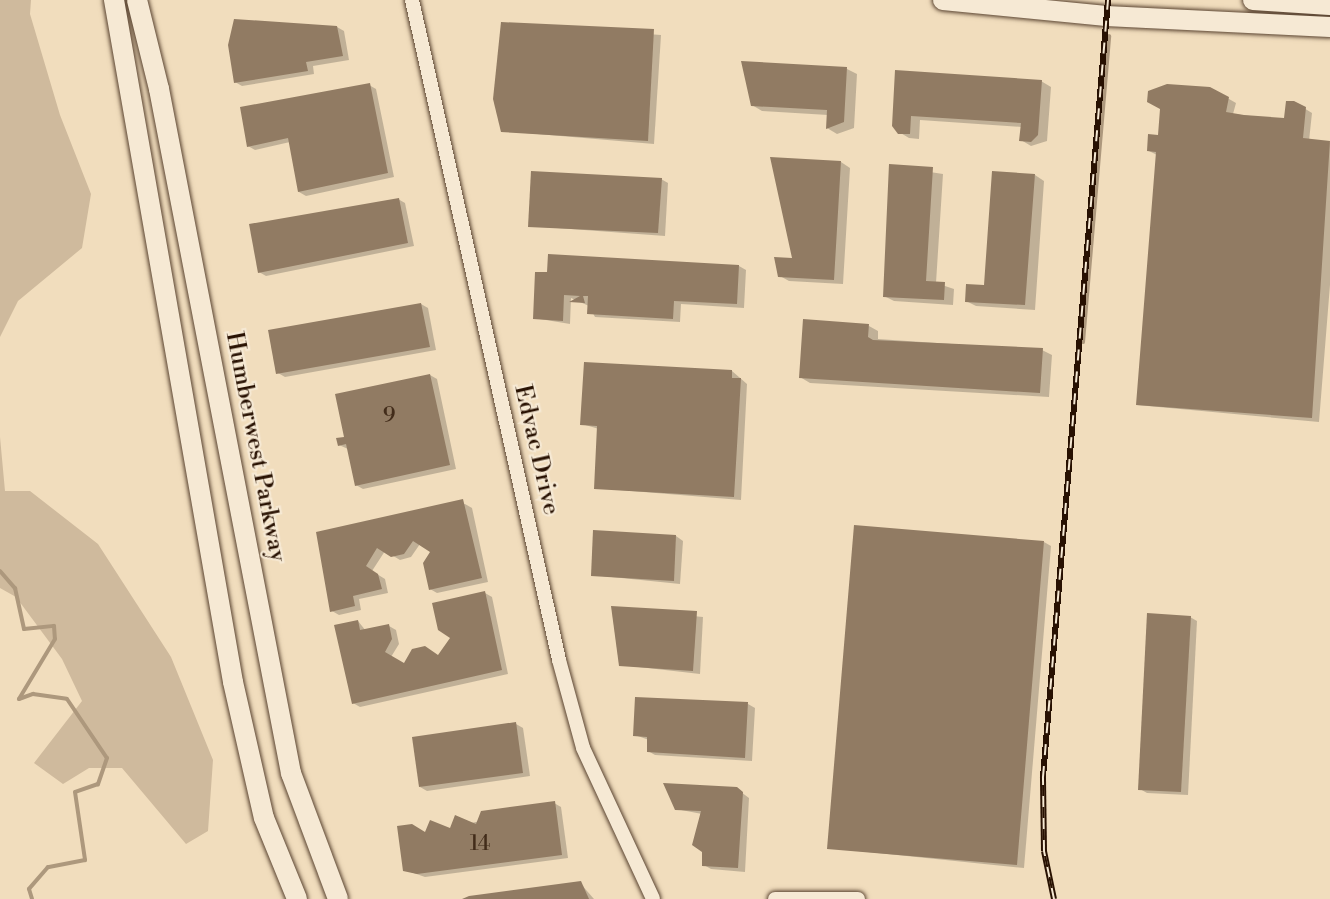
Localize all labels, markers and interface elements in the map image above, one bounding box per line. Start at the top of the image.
street label: Humberwest Parkway [219,329,291,565]
street label: Edvac Drive [507,382,565,518]
house number: 9 [383,403,395,429]
house number: 14 [470,831,490,857]

